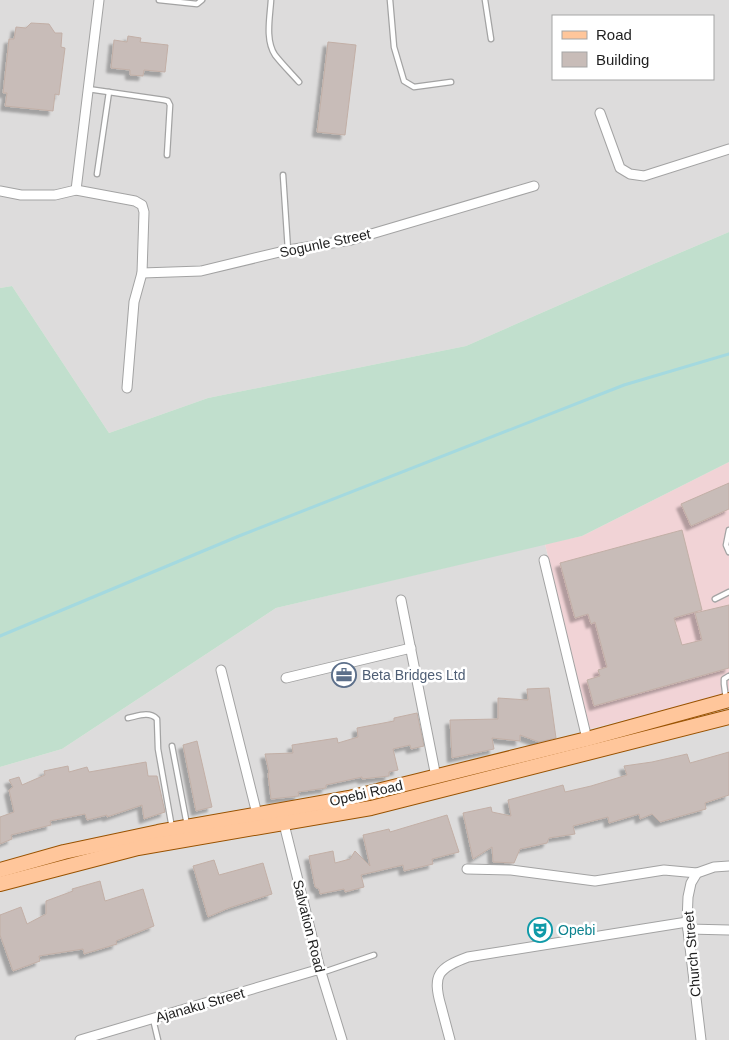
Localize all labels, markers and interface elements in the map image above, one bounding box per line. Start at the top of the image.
legend [552,15,714,80]
text: Road [596,26,632,43]
text: Building [596,51,649,68]
street label: Sogunle Street [278,226,372,260]
office icon: Beta Bridges Ltd [331,662,357,688]
place label: Beta Bridges Ltd [362,667,466,683]
street label: Opebi Road [328,777,404,809]
street label: Salvation Road [290,878,328,974]
street label: Church Street [680,910,704,998]
theatre icon: Opebi [527,917,553,943]
place label: Opebi [558,922,595,938]
street label: Ajanaku Street [154,985,246,1025]

